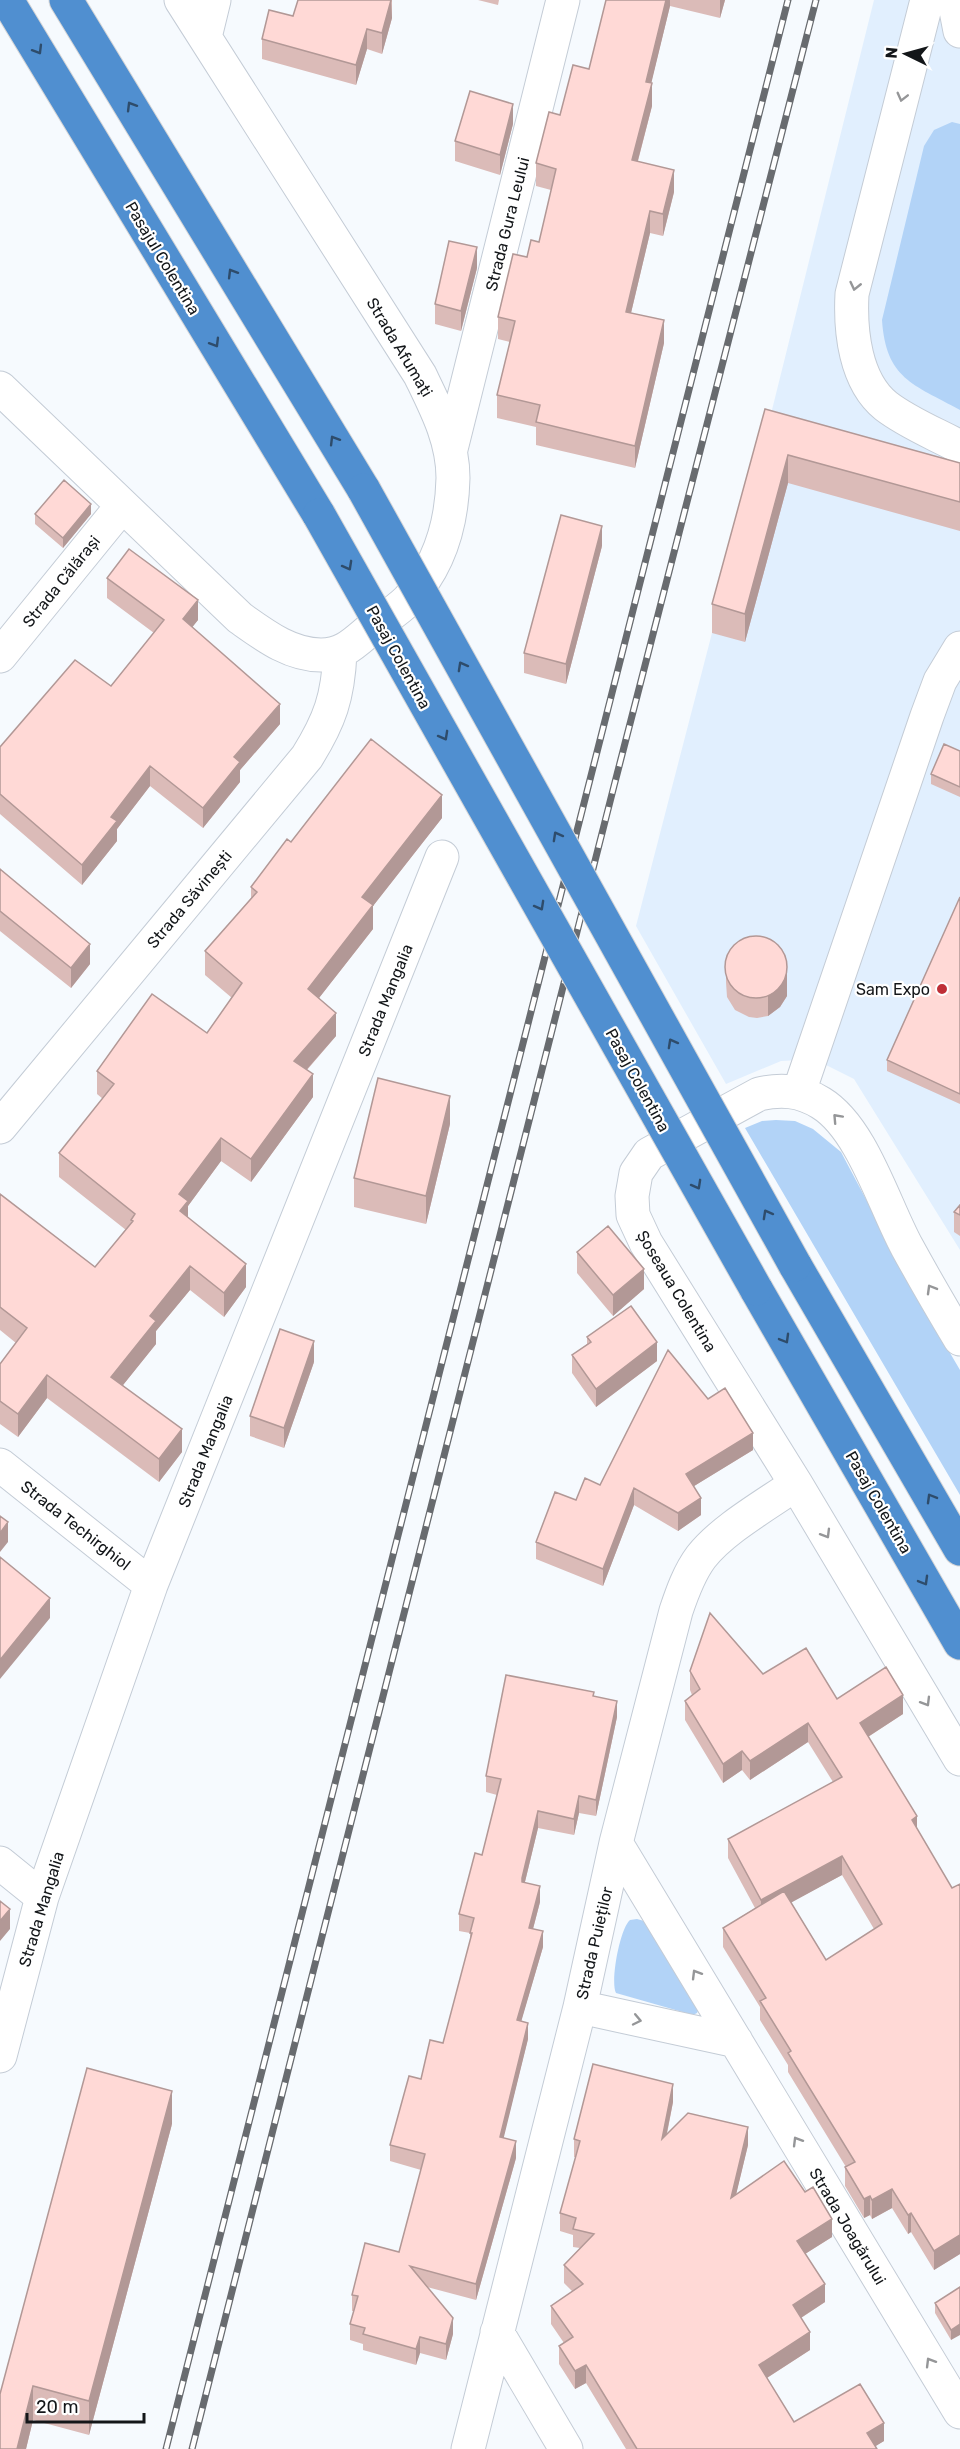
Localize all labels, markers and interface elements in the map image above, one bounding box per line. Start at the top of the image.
north arrow [876,24,936,84]
one-way arrow [30,44,42,54]
text: N [882,46,902,59]
one-way arrow [897,92,910,102]
one-way arrow [127,102,138,112]
street label: Strada Gura Leului [482,155,533,293]
street label: Pasajul Colentina [121,198,204,318]
one-way arrow [228,269,240,279]
one-way arrow [849,281,862,291]
street label: Strada Afumați [363,294,437,400]
one-way arrow [207,337,219,347]
one-way arrow [329,436,341,446]
street label: Strada Călărași [19,532,104,631]
one-way arrow [341,560,352,570]
street label: Pasaj Colentina [362,602,435,712]
one-way arrow [458,662,469,672]
one-way arrow [437,730,448,740]
one-way arrow [553,832,564,843]
street label: Strada Săvinești [143,847,236,952]
one-way arrow [532,900,544,910]
street label: Strada Mangalia [354,941,417,1059]
place label: Sam Expo [856,980,930,999]
marker: Sam Expo [935,982,949,996]
street label: Pasaj Colentina [601,1025,674,1135]
one-way arrow [668,1039,679,1050]
one-way arrow [833,1115,844,1125]
one-way arrow [690,1179,701,1190]
one-way arrow [762,1210,774,1220]
street label: Șoseaua Colentina [633,1227,720,1355]
one-way arrow [927,1285,938,1295]
one-way arrow [778,1333,789,1344]
street label: Strada Mangalia [174,1392,237,1510]
street label: Pasaj Colentina [842,1448,916,1557]
street label: Strada Techirghiol [17,1477,134,1574]
one-way arrow [926,1494,938,1504]
one-way arrow [819,1528,830,1538]
one-way arrow [917,1575,929,1585]
one-way arrow [919,1696,930,1706]
street label: Strada Mangalia [15,1849,68,1969]
street label: Strada Puieților [572,1885,617,2001]
one-way arrow [691,1970,703,1980]
one-way arrow [632,2012,642,2025]
one-way arrow [792,2137,804,2147]
street label: Strada Joagărului [805,2164,890,2288]
one-way arrow [925,2358,937,2368]
scale bar [27,2386,144,2424]
text: 20 m [36,2396,78,2418]

